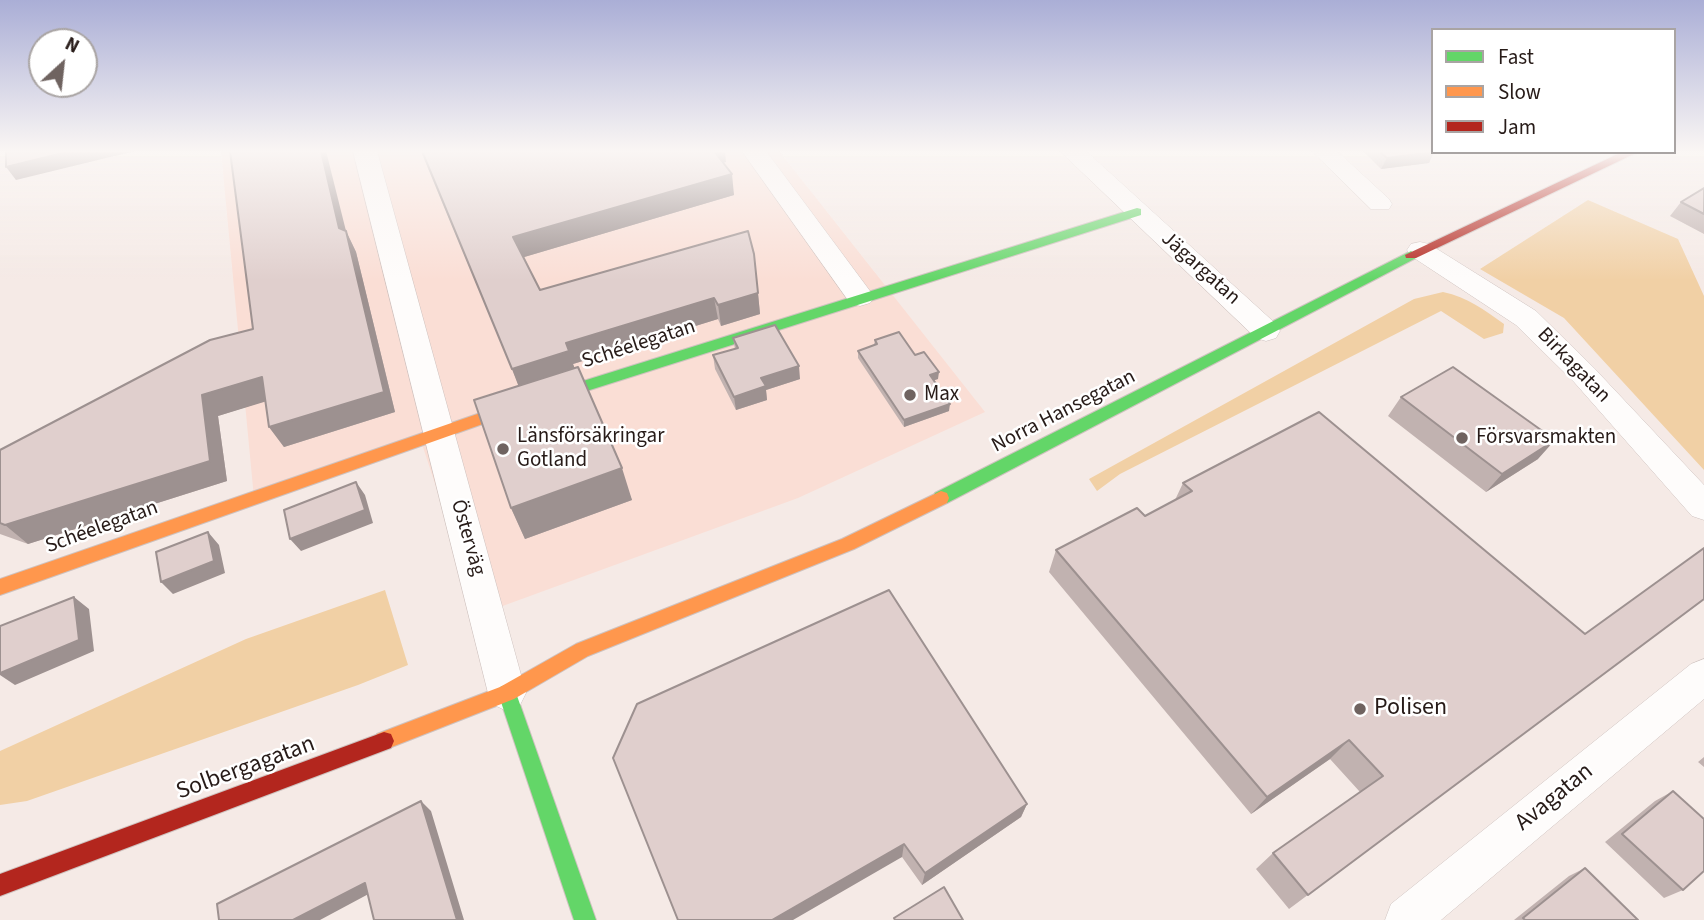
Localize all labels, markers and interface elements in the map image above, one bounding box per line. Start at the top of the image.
north arrow [28,28,98,98]
legend [1431,28,1676,154]
text: N [60,31,84,61]
text: Fast [1498,42,1534,72]
text: Slow [1498,77,1541,107]
text: Jam [1498,112,1536,142]
street label: Jägargatan [1155,227,1245,311]
street label: Schéelegatan [579,315,699,375]
street label: Birkagatan [1531,323,1615,409]
street label: Norra Hansegatan [988,365,1140,459]
place label: Max [924,382,959,408]
marker: Max [902,387,918,403]
place label: Länsförsäkringar Gotland [517,424,664,474]
place label: Försvarsmakten [1476,425,1616,451]
marker: Försvarsmakten [1454,430,1470,446]
marker: Länsförsäkringar Gotland [495,441,511,457]
street label: Schéelegatan [42,496,162,560]
street label: Österväg [444,497,490,579]
place label: Polisen [1374,695,1447,723]
marker: Polisen [1352,701,1368,717]
street label: Solbergagatan [173,731,319,807]
street label: Avagatan [1510,758,1600,838]

